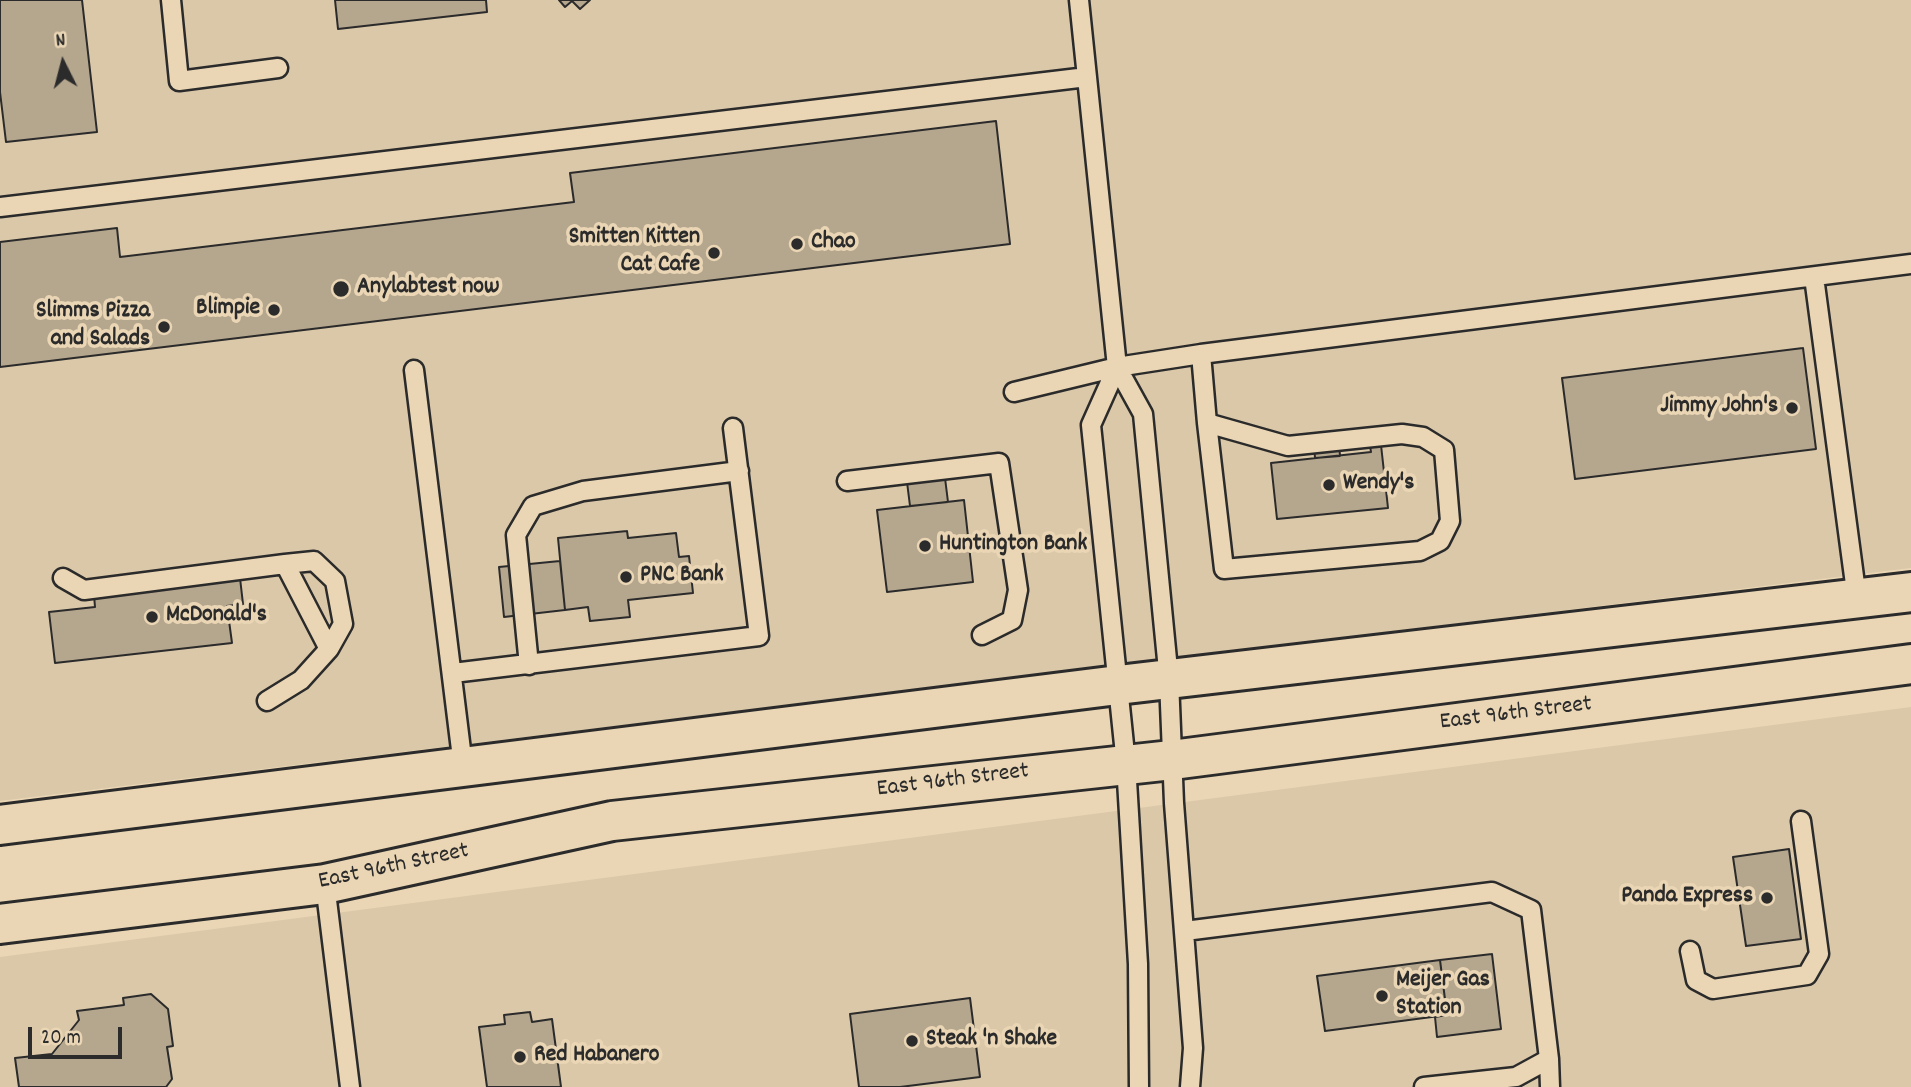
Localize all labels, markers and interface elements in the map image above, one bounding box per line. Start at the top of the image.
north arrow [28,28,98,98]
text: N [55,28,67,56]
place label: Smitten Kitten Cat Cafe [569,225,700,281]
place label: Chao [811,230,856,258]
marker: Chao [789,236,805,252]
marker: Smitten Kitten Cat Cafe [706,245,722,261]
place label: Anylabtest now [357,275,499,303]
marker: Anylabtest now [331,279,351,299]
place label: Blimpie [196,296,260,324]
place label: Slimms Pizza and Salads [36,299,150,355]
marker: Blimpie [266,302,282,318]
marker: Slimms Pizza and Salads [156,319,172,335]
place label: Jimmy John's [1660,394,1778,422]
marker: Jimmy John's [1784,400,1800,416]
place label: Wendy's [1343,471,1414,499]
marker: Wendy's [1321,477,1337,493]
place label: Huntington Bank [939,532,1087,560]
marker: Huntington Bank [917,538,933,554]
place label: PNC Bank [640,563,724,591]
marker: PNC Bank [618,569,634,585]
place label: McDonald's [166,603,267,631]
marker: McDonald's [144,609,160,625]
street label: East 96th Street [1438,691,1594,739]
street label: East 96th Street [875,758,1031,806]
street label: East 96th Street [316,838,472,898]
place label: Panda Express [1621,884,1753,912]
marker: Panda Express [1759,890,1775,906]
place label: Meijer Gas Station [1396,968,1490,1024]
marker: Meijer Gas Station [1374,988,1390,1004]
scale bar [32,1014,126,1058]
text: 20 m [41,1024,81,1054]
place label: Steak 'n Shake [926,1027,1057,1055]
marker: Steak 'n Shake [904,1033,920,1049]
place label: Red Habanero [534,1043,659,1071]
marker: Red Habanero [512,1049,528,1065]

